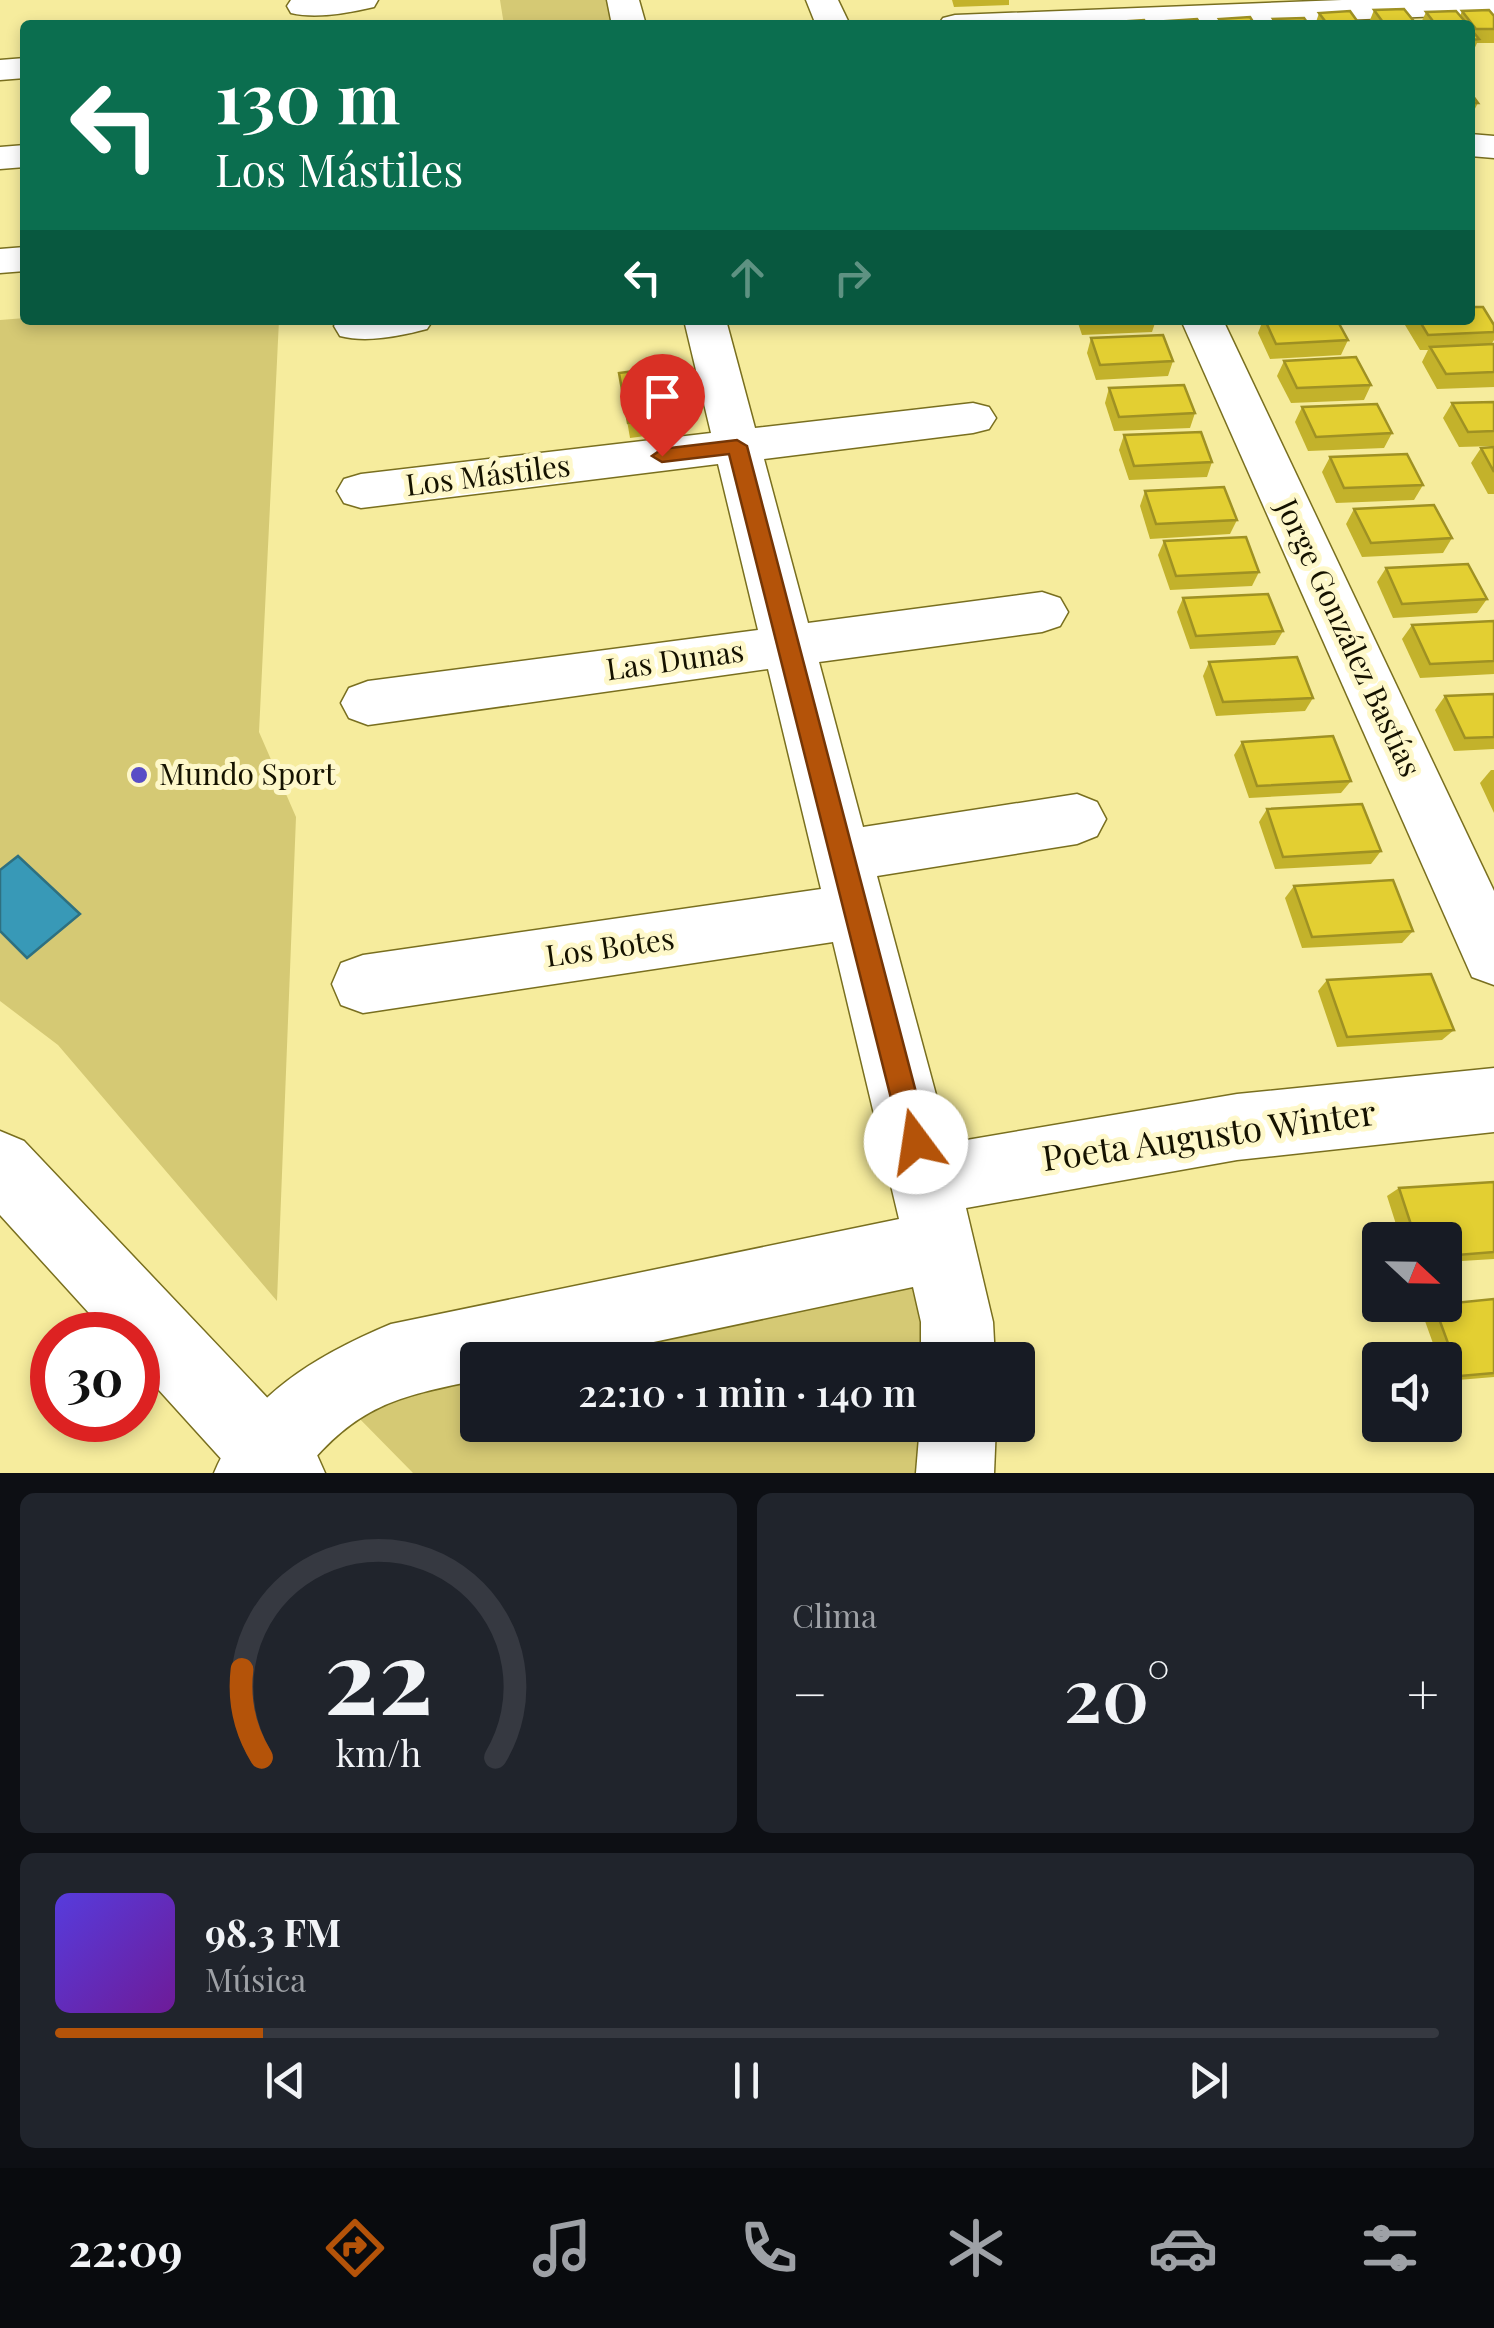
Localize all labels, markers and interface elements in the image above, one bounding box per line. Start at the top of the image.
text: 130 m [215,48,400,142]
icon: left [50,60,180,190]
text: Los Mástiles [215,138,463,198]
icon: left [615,250,670,305]
icon: ahead [720,250,775,305]
icon: right [825,250,880,305]
pin [620,354,705,457]
icon: arrive [635,369,690,424]
street label: Los Mástiles [403,444,572,504]
street label: Jorge González Bastías [1267,491,1432,782]
street label: Las Dunas [603,630,746,688]
place label: Mundo Sport [159,753,336,793]
marker: Mundo Sport [128,764,150,786]
street label: Los Botes [543,917,677,975]
street label: Poeta Augusto Winter [1039,1087,1379,1180]
position arrow [864,1090,968,1194]
north arrow [1362,1222,1462,1322]
map controls [1362,1222,1462,1442]
speed limit sign: 30 [30,1312,160,1442]
button: sound [1362,1342,1462,1442]
text: 22:10 · 1 min · 140 m [578,1366,917,1417]
text: Clima [792,1593,877,1636]
text: 22 [324,1602,433,1741]
text: 20° [1064,1642,1170,1742]
text: − [792,1655,828,1729]
text: + [1407,1655,1439,1729]
text: km/h [336,1728,421,1776]
text: 98.3 FM [205,1906,341,1957]
text: Música [205,1957,306,2000]
icon: previous [258,2053,313,2108]
icon: pause [719,2053,774,2108]
icon: next [1181,2053,1236,2108]
icon: directions [320,2213,390,2283]
icon: music [527,2213,597,2283]
icon: phone [734,2213,804,2283]
icon: climate [941,2213,1011,2283]
icon: car [1148,2213,1218,2283]
icon: filters [1355,2213,1425,2283]
text: 22:09 [69,2218,183,2278]

